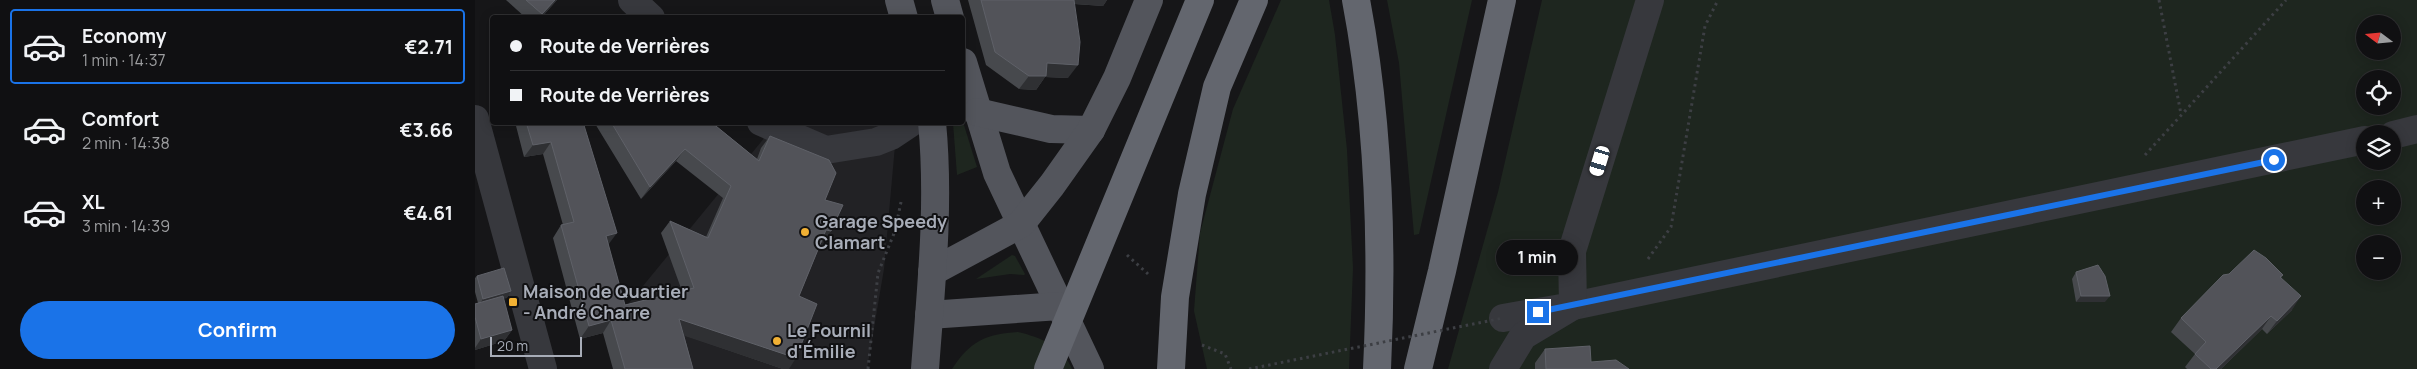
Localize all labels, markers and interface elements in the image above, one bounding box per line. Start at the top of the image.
north arrow [2356,15,2401,60]
map controls [2356,15,2401,280]
text: Economy [82,23,166,49]
icon: car [22,24,67,69]
text: Route de Verrières [540,33,710,59]
text: €2.71 [404,34,453,60]
text: 1 min · 14:37 [82,49,166,71]
button: locate [2356,70,2401,115]
text: Route de Verrières [540,82,710,108]
text: Comfort [82,106,159,132]
icon: car [22,107,67,152]
text: €3.66 [400,117,453,143]
button: layers [2356,125,2401,170]
text: 2 min · 14:38 [82,132,170,154]
car [1588,144,1611,178]
route start [2263,149,2285,171]
button: + [2356,180,2401,225]
text: XL [82,189,105,215]
icon: car [22,190,67,235]
text: €4.61 [404,200,453,226]
place label: Garage Speedy Clamart [815,209,947,254]
text: 3 min · 14:39 [82,215,170,237]
marker: Garage Speedy Clamart [799,226,811,238]
button: − [2356,235,2401,280]
callout: 1 min [1497,240,1579,274]
text: 1 min [1517,246,1557,268]
place label: Maison de Quartier - André Charre [523,279,688,324]
marker: Maison de Quartier - André Charre [507,296,519,308]
button: Confirm [20,301,455,359]
route end [1527,301,1549,323]
place label: Le Fournil d'Émilie [787,318,871,363]
scale bar [490,334,583,357]
marker: Le Fournil d'Émilie [771,335,783,347]
text: 20 m [497,336,528,355]

